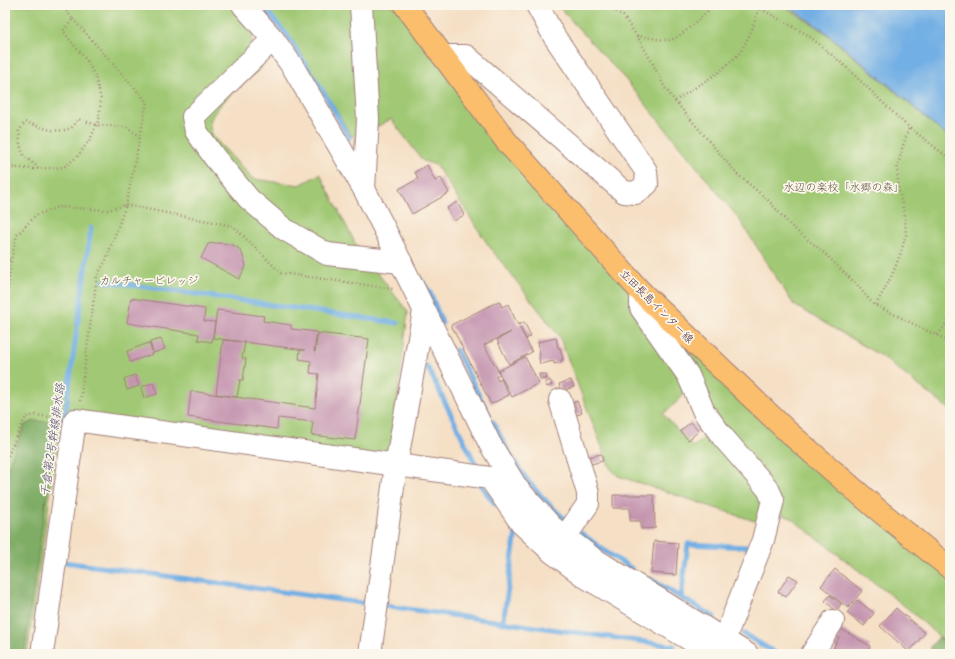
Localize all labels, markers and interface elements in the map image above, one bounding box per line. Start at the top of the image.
park label: 水辺の楽校「水郷の森」 [784,180,905,194]
street label: 立田長島インター線 [617,266,697,346]
park label: カルチャービレッジ [100,273,198,287]
water label: 千倉第2号幹線排水路 [37,381,68,498]

